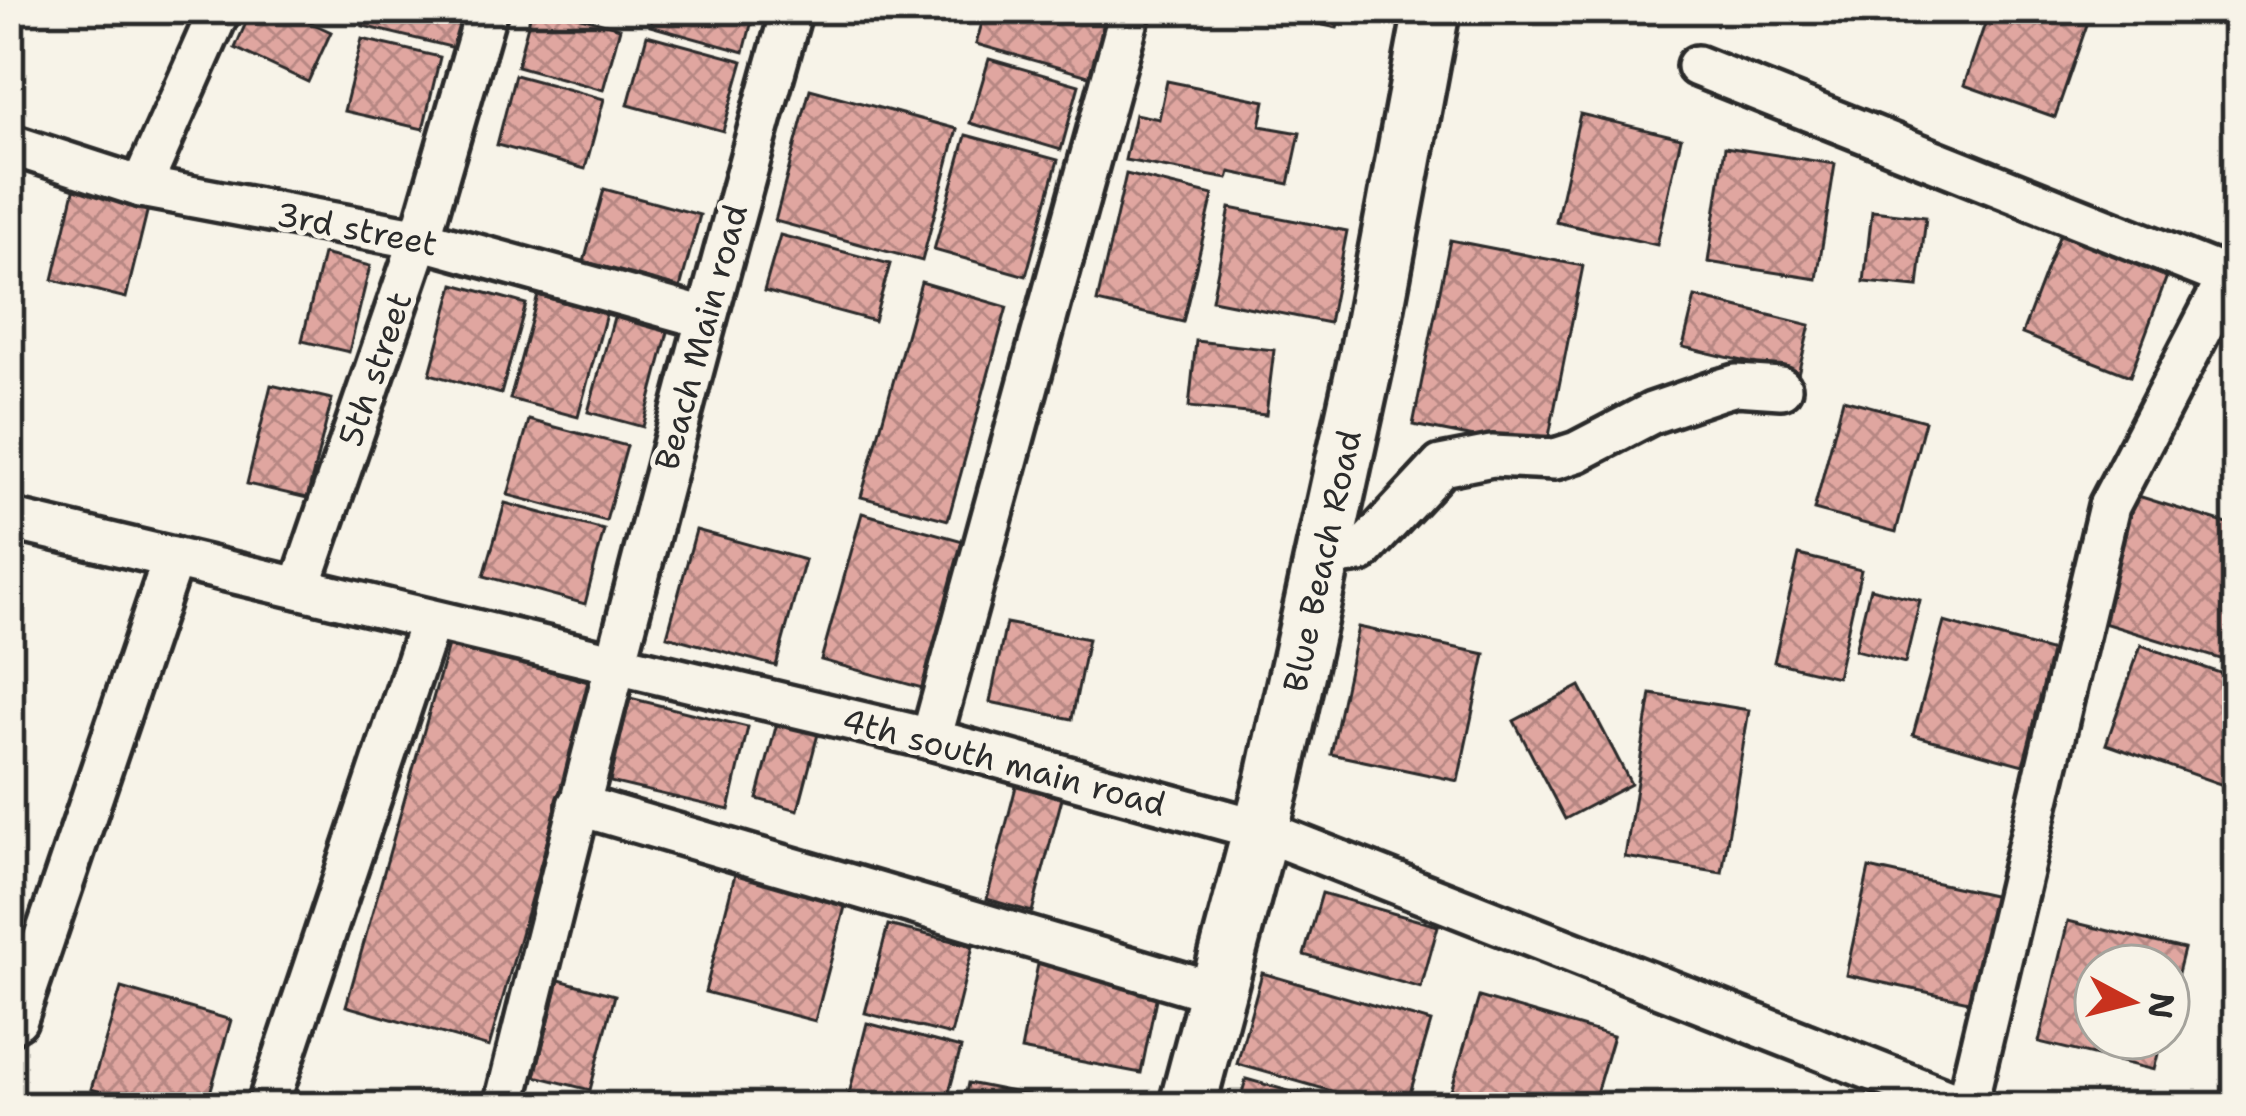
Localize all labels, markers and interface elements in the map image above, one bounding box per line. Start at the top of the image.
street label: 3rd street [273,191,441,267]
street label: Beach Main road [644,199,758,475]
street label: 5th street [328,286,422,452]
street label: Blue Beach Road [1272,426,1372,696]
street label: 4th south main road [837,697,1171,827]
north arrow [2072,942,2192,1062]
text: N [2137,990,2185,1021]

